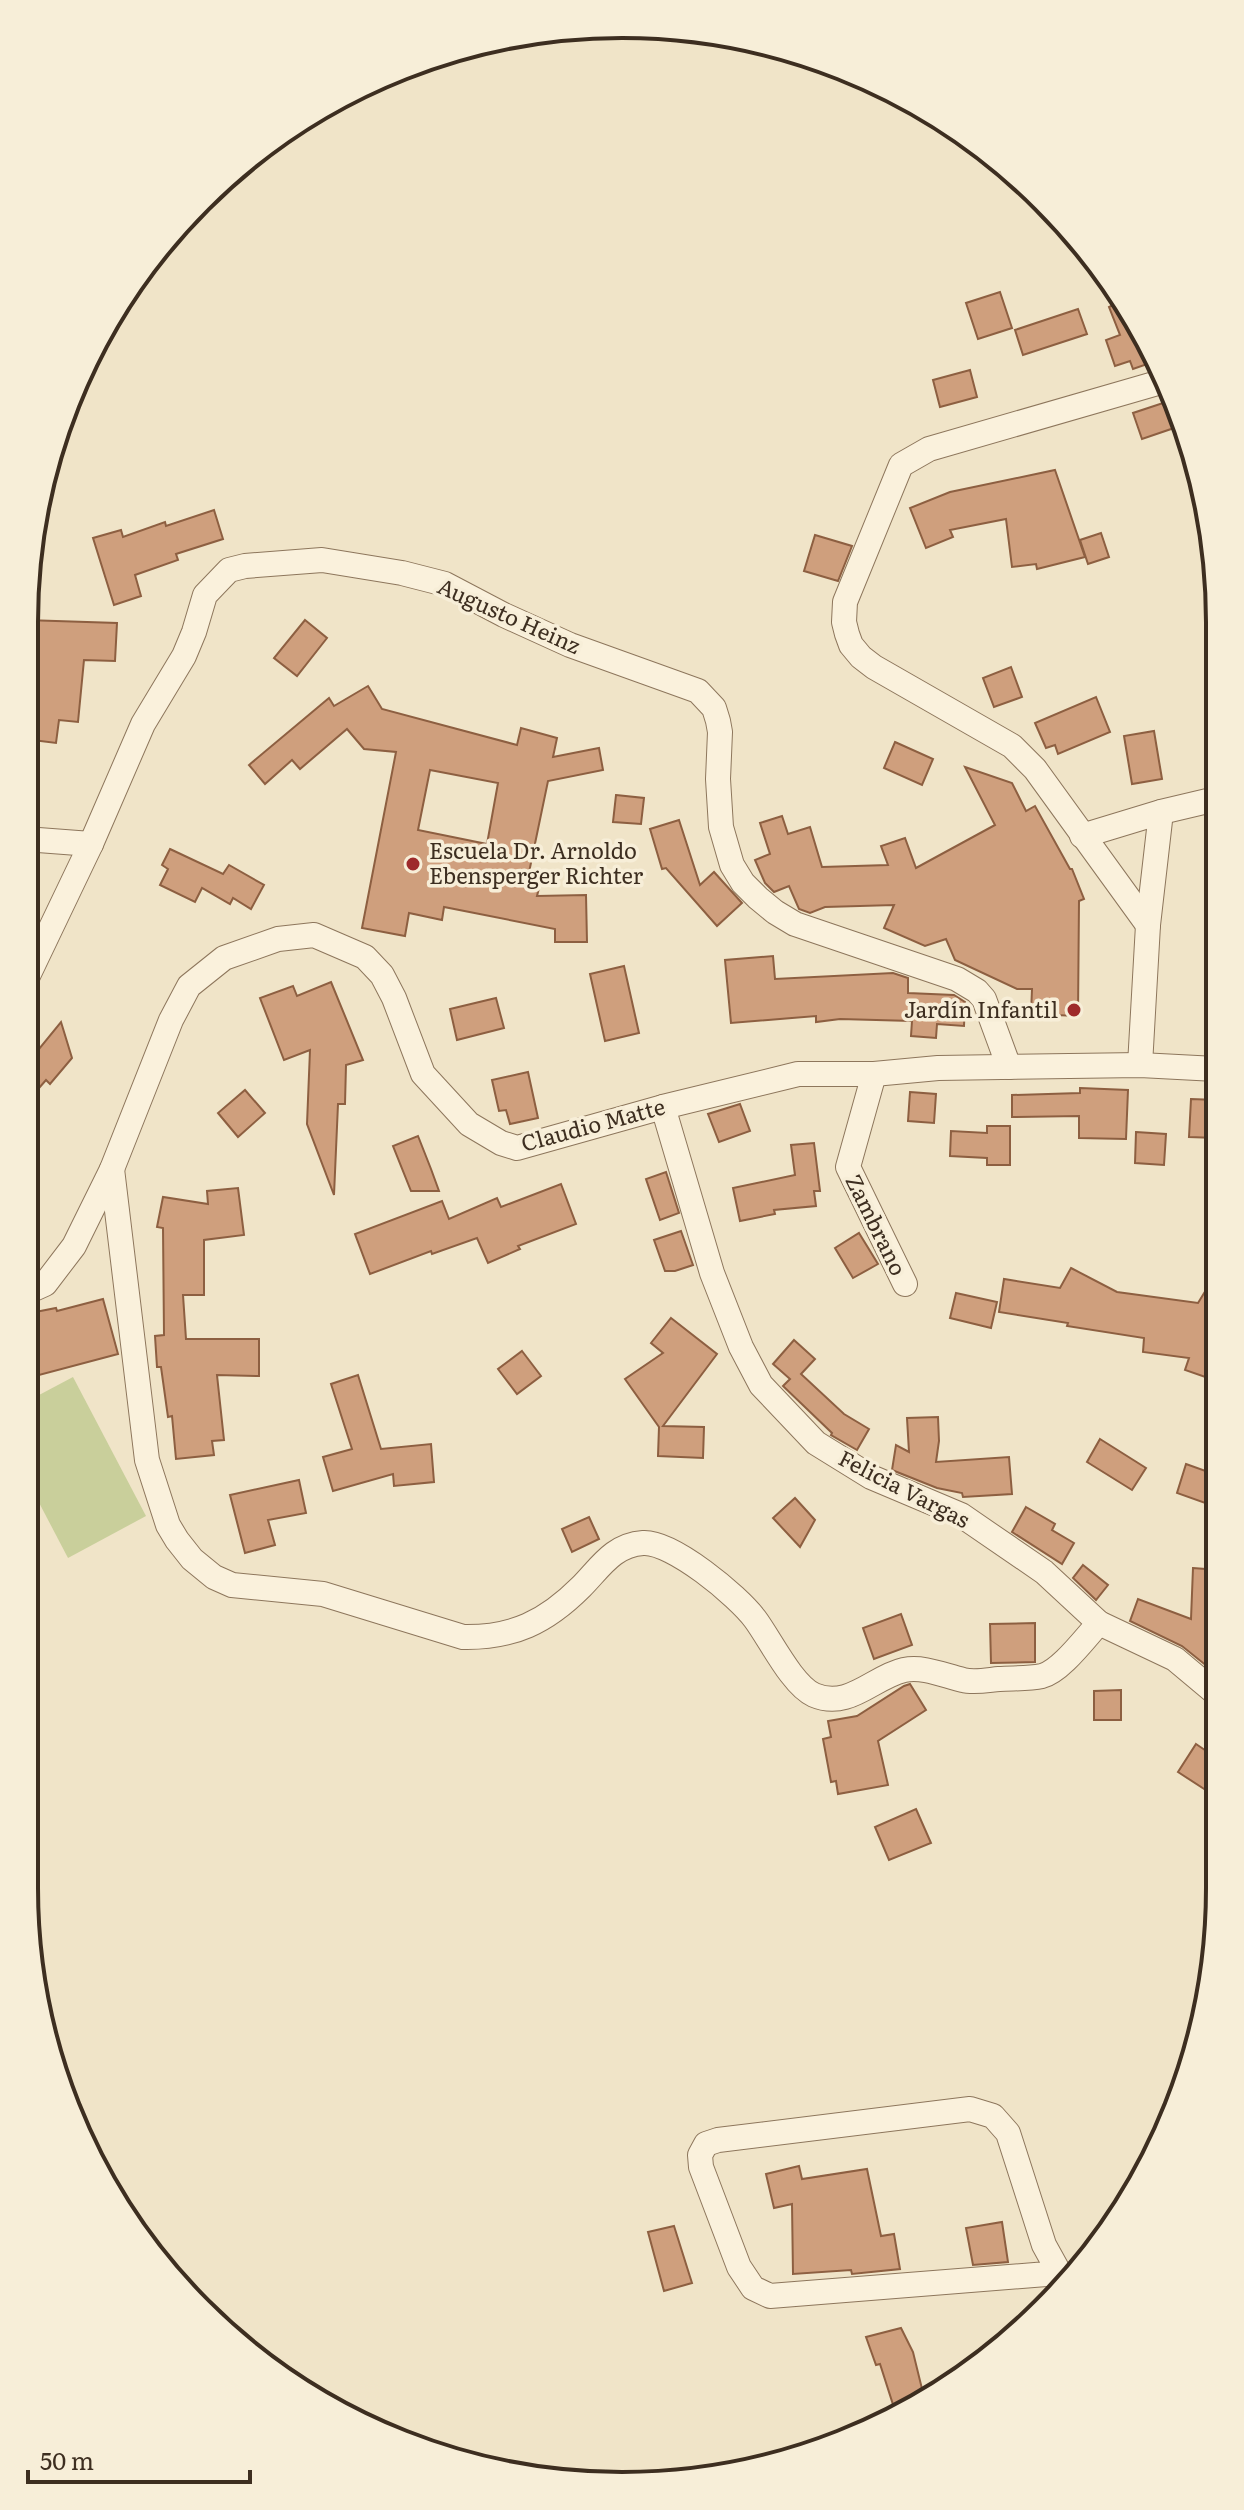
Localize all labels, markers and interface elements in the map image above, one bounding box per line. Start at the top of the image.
street label: Augusto Heinz [433,568,587,661]
place label: Escuela Dr. Arnoldo Ebensperger Richter [429,833,644,891]
marker: Escuela Dr. Arnoldo Ebensperger Richter [404,855,422,873]
place label: Jardín Infantil [904,992,1058,1025]
marker: Jardín Infantil [1065,1001,1083,1019]
street label: Claudio Matte [517,1088,668,1159]
street label: Zambrano [839,1168,916,1281]
street label: Felicia Vargas [833,1440,976,1535]
scale bar [28,2434,250,2484]
text: 50 m [40,2442,94,2477]

